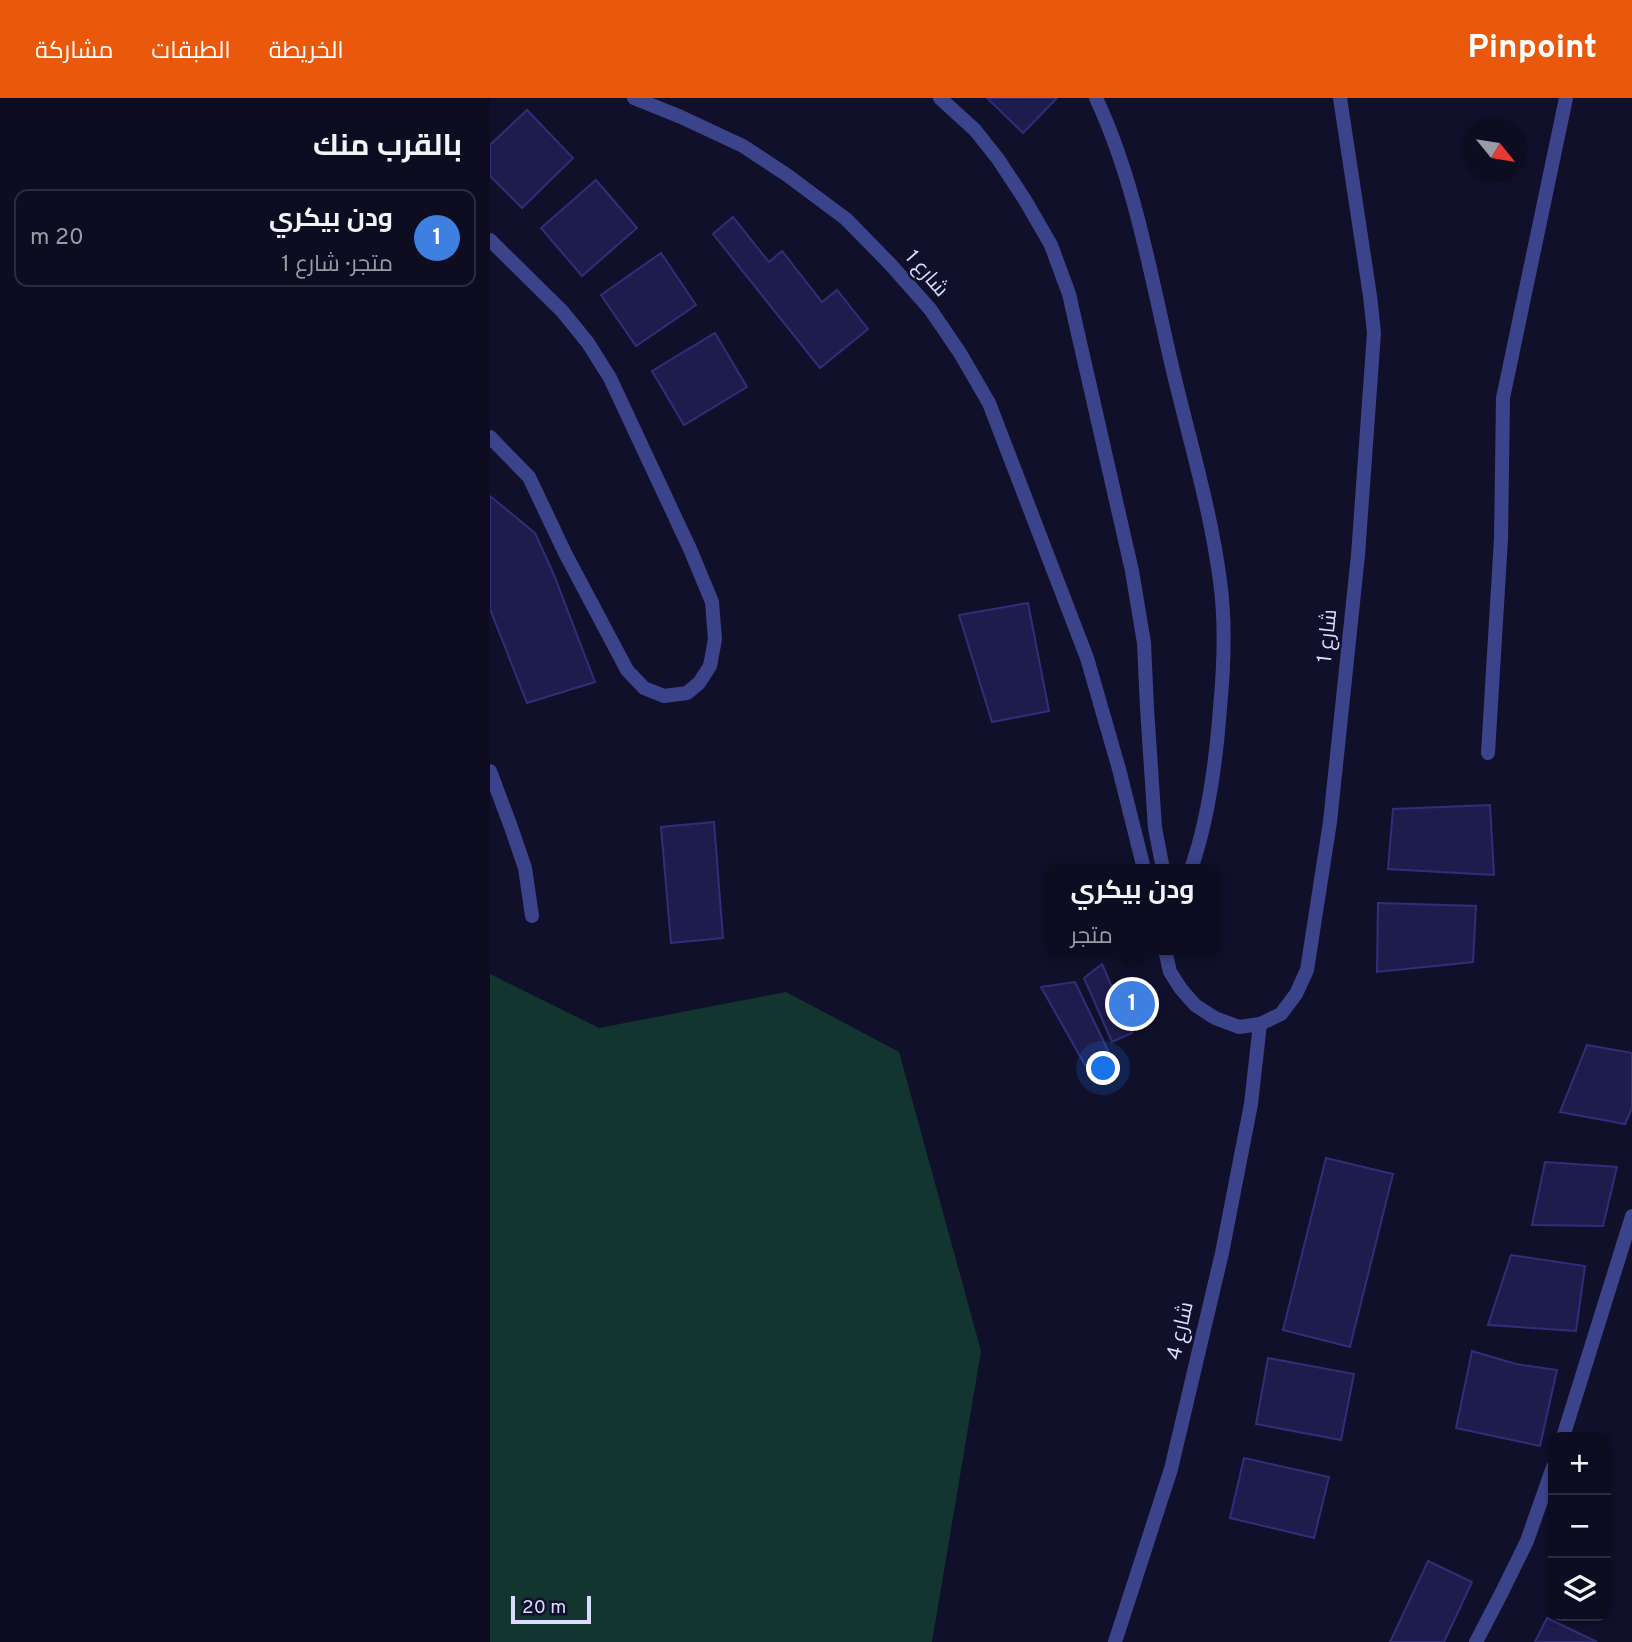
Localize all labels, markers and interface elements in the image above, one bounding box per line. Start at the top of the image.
text: Pinpoint [1468,28,1597,70]
text: مشاركة [35,37,113,67]
text: الطبقات [151,37,231,67]
text: الخريطة [269,37,344,67]
north arrow [1464,119,1527,182]
text: بالقرب منك [313,129,462,166]
text: ودن بيكري [269,203,393,236]
text: 20 m [30,224,84,253]
text: 1 [432,224,442,253]
street label: شارع 1 [898,245,954,303]
text: متجر · شارع 1 [281,251,393,280]
street label: شارع 1 [1312,608,1344,664]
popup [1045,864,1220,955]
text: ودن بيكري [1071,875,1194,908]
text: متجر [1071,923,1113,952]
pin: 1 [1109,978,1155,1030]
your location [1086,1051,1120,1085]
street label: شارع 4 [1161,1299,1201,1363]
map controls [1548,1432,1611,1621]
button: + [1548,1432,1611,1495]
button: − [1548,1495,1611,1558]
button: layers [1548,1558,1611,1621]
scale bar [511,1593,592,1625]
text: 20 m [522,1596,566,1620]

